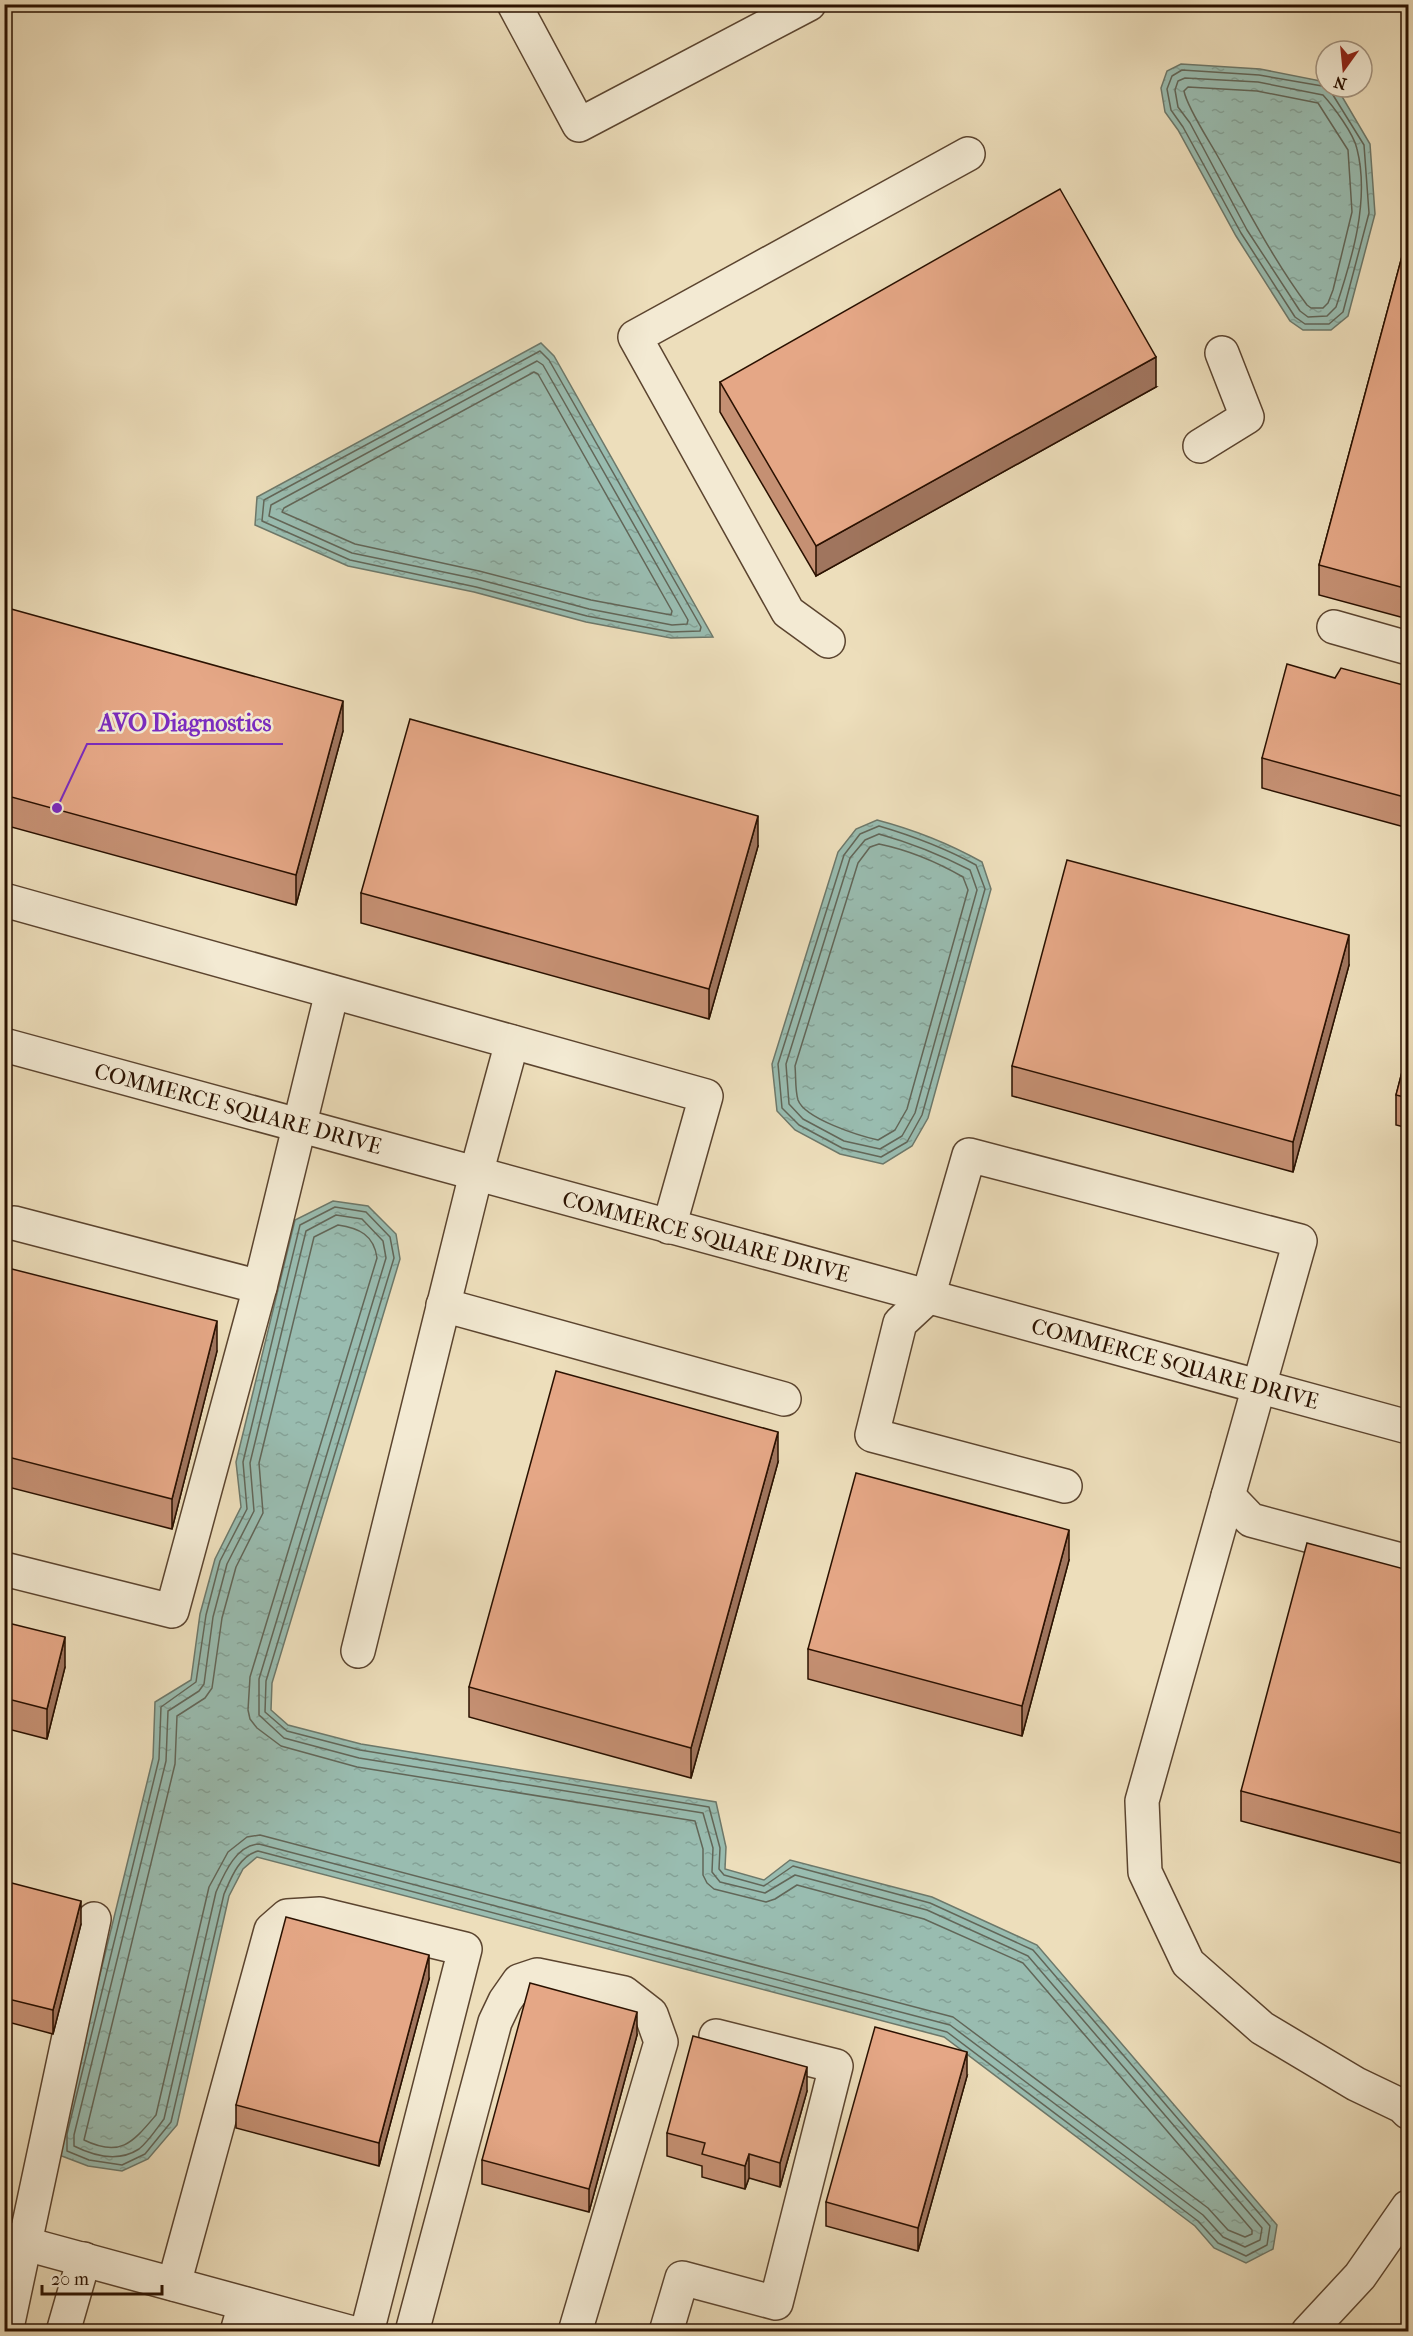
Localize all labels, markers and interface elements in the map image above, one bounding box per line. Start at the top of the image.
north arrow [1314,39,1374,99]
text: N [1331,72,1349,94]
callout: AVO Diagnostics [87,702,283,744]
text: AVO Diagnostics [97,709,271,737]
street label: COMMERCE SQUARE DRIVE [92,1058,384,1160]
street label: COMMERCE SQUARE DRIVE [560,1186,852,1288]
street label: COMMERCE SQUARE DRIVE [1029,1313,1321,1415]
scale bar [42,2258,162,2296]
text: 20 m [51,2269,89,2290]

